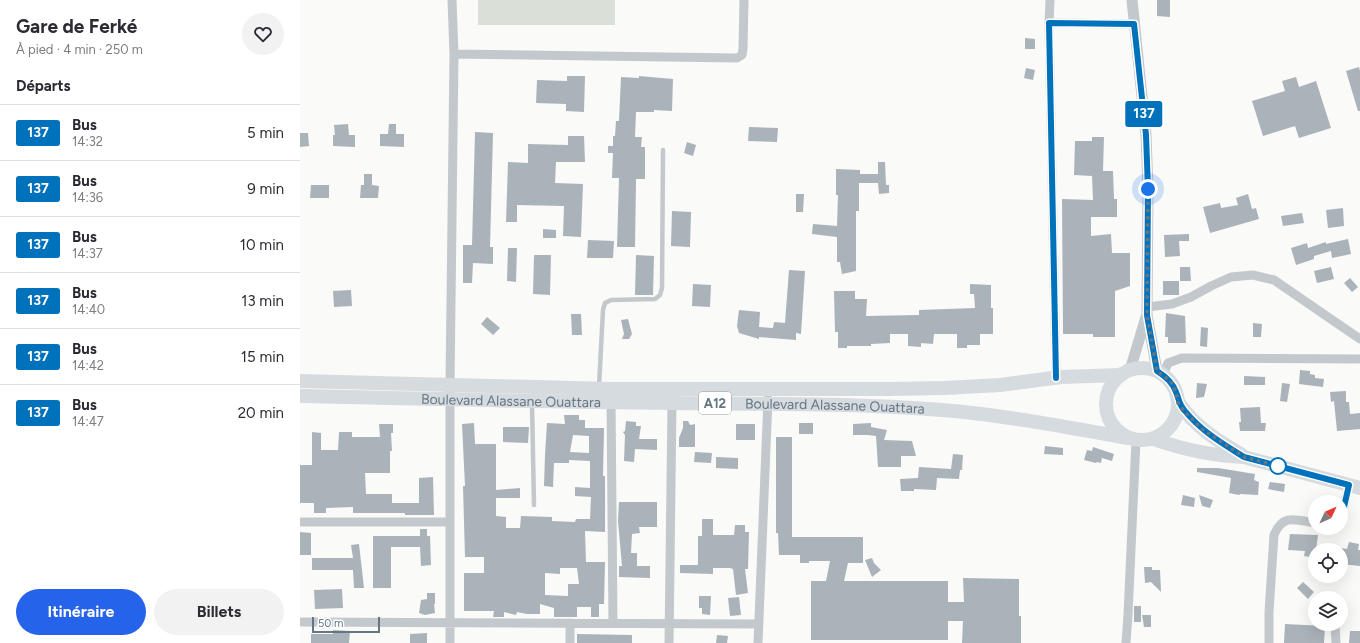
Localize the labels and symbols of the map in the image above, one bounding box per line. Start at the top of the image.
line badge: 137 [1121,101,1167,127]
your location [1138,179,1158,199]
street label: Boulevard Alassane Ouattara [421,390,601,411]
road number: A12 [699,392,731,414]
street label: Boulevard Alassane Ouattara [745,395,925,417]
unlabelled marker [1269,457,1287,475]
north arrow [1308,495,1348,535]
scale bar [312,615,380,634]

